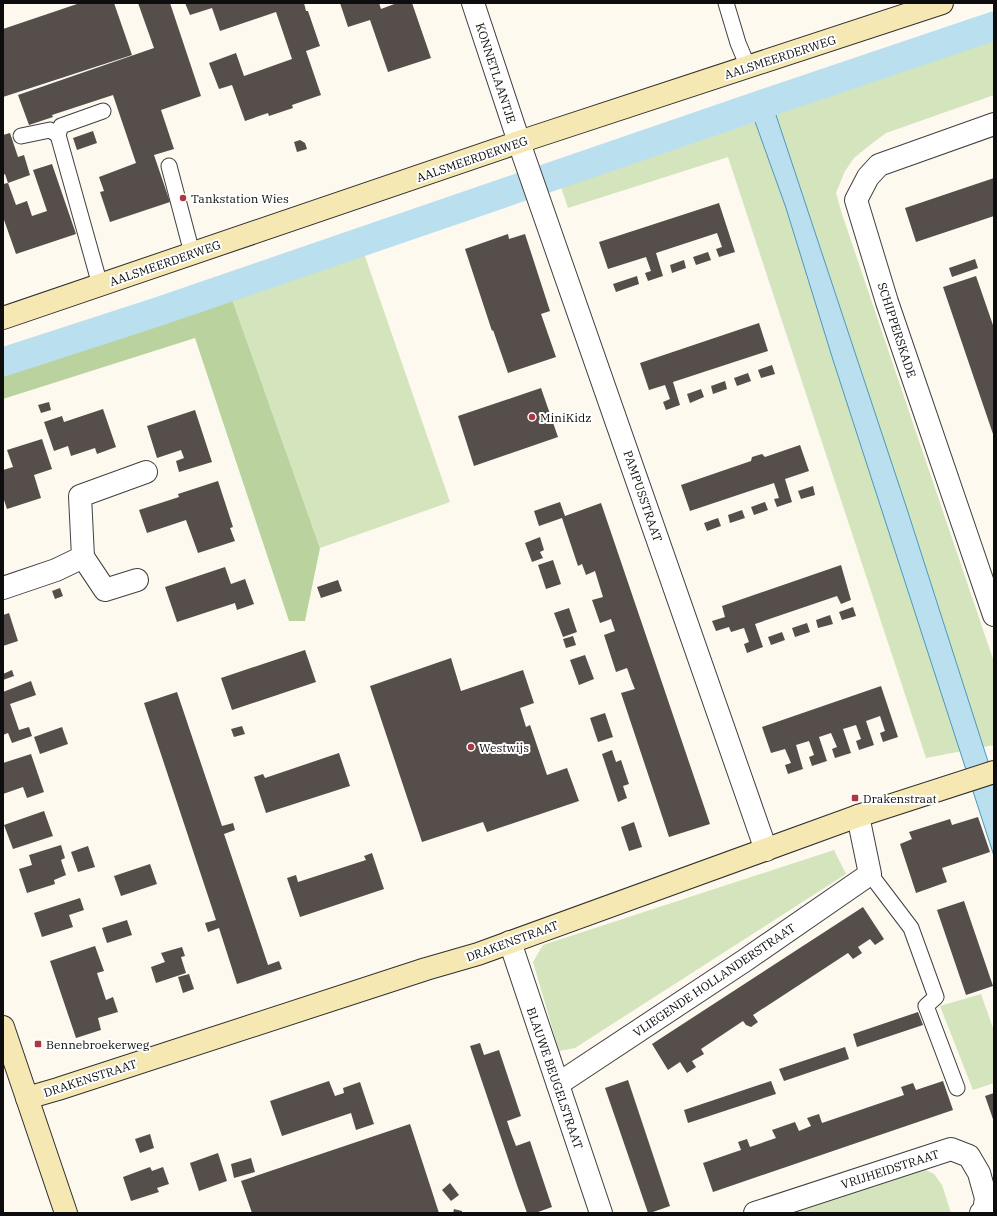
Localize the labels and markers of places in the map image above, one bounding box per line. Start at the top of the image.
place label: Tankstation Wies [191,191,289,206]
marker: Tankstation Wies [178,193,188,203]
place label: MiniKidz [540,410,591,425]
marker: MiniKidz [527,412,537,422]
place label: Westwijs [479,740,529,755]
marker: Westwijs [466,742,476,752]
place label: Drakenstraat [863,791,937,806]
marker: Drakenstraat [850,793,860,803]
place label: Bennebroekerweg [46,1037,150,1052]
marker: Bennebroekerweg [33,1039,43,1049]

